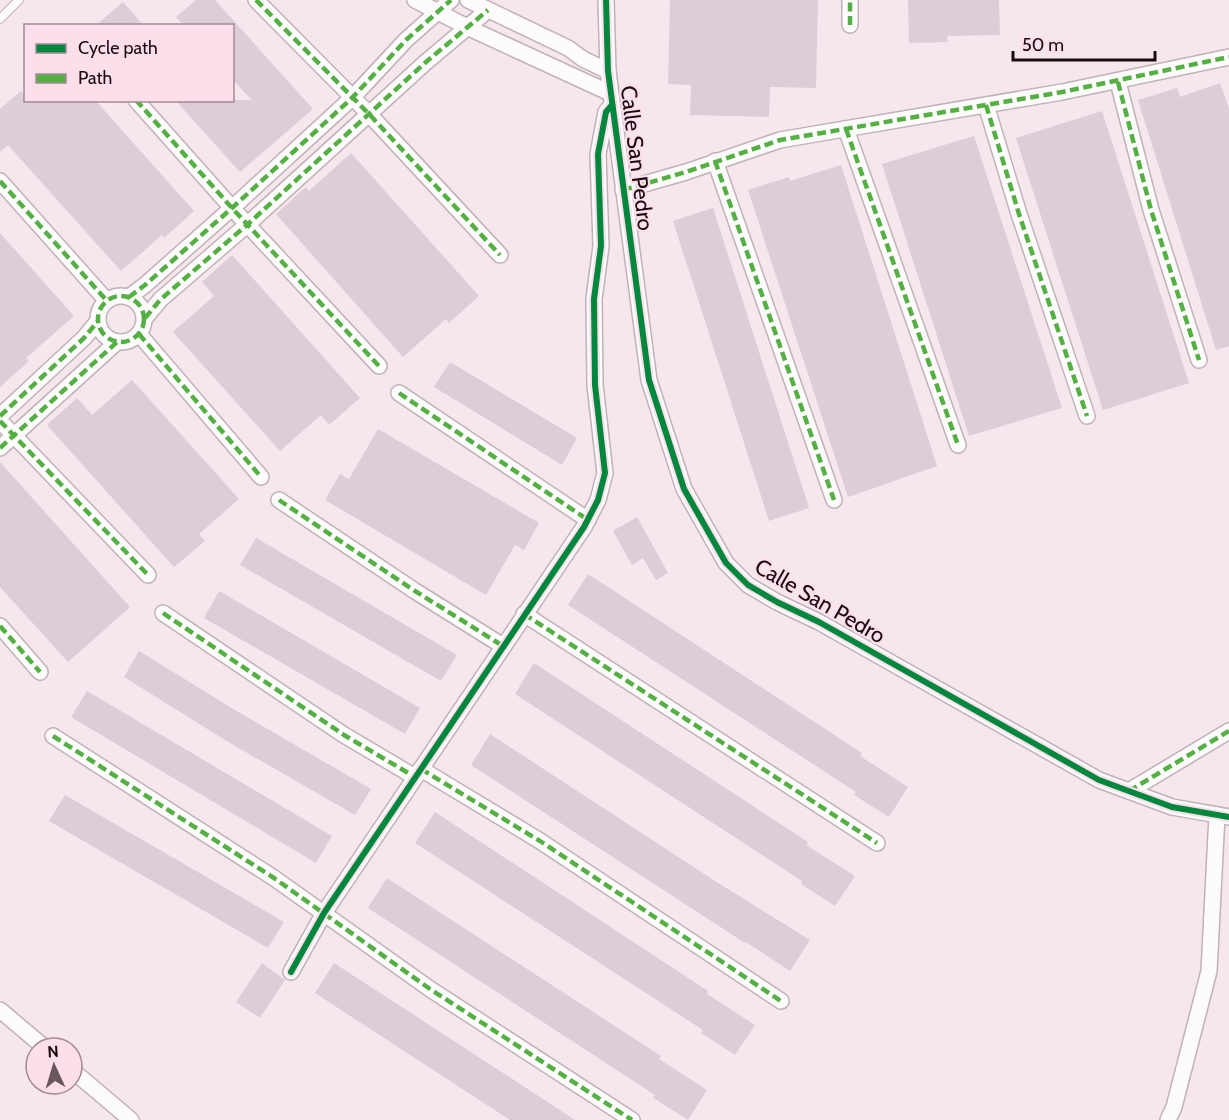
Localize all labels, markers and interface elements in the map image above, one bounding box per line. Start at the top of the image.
legend [24,24,234,102]
scale bar [1013,24,1156,62]
text: 50 m [1022,34,1064,56]
text: Cycle path [78,37,158,59]
text: Path [78,67,112,89]
street label: Calle San Pedro [615,84,659,232]
street label: Calle San Pedro [750,553,890,649]
north arrow [24,1036,84,1096]
text: N [47,1042,59,1061]

